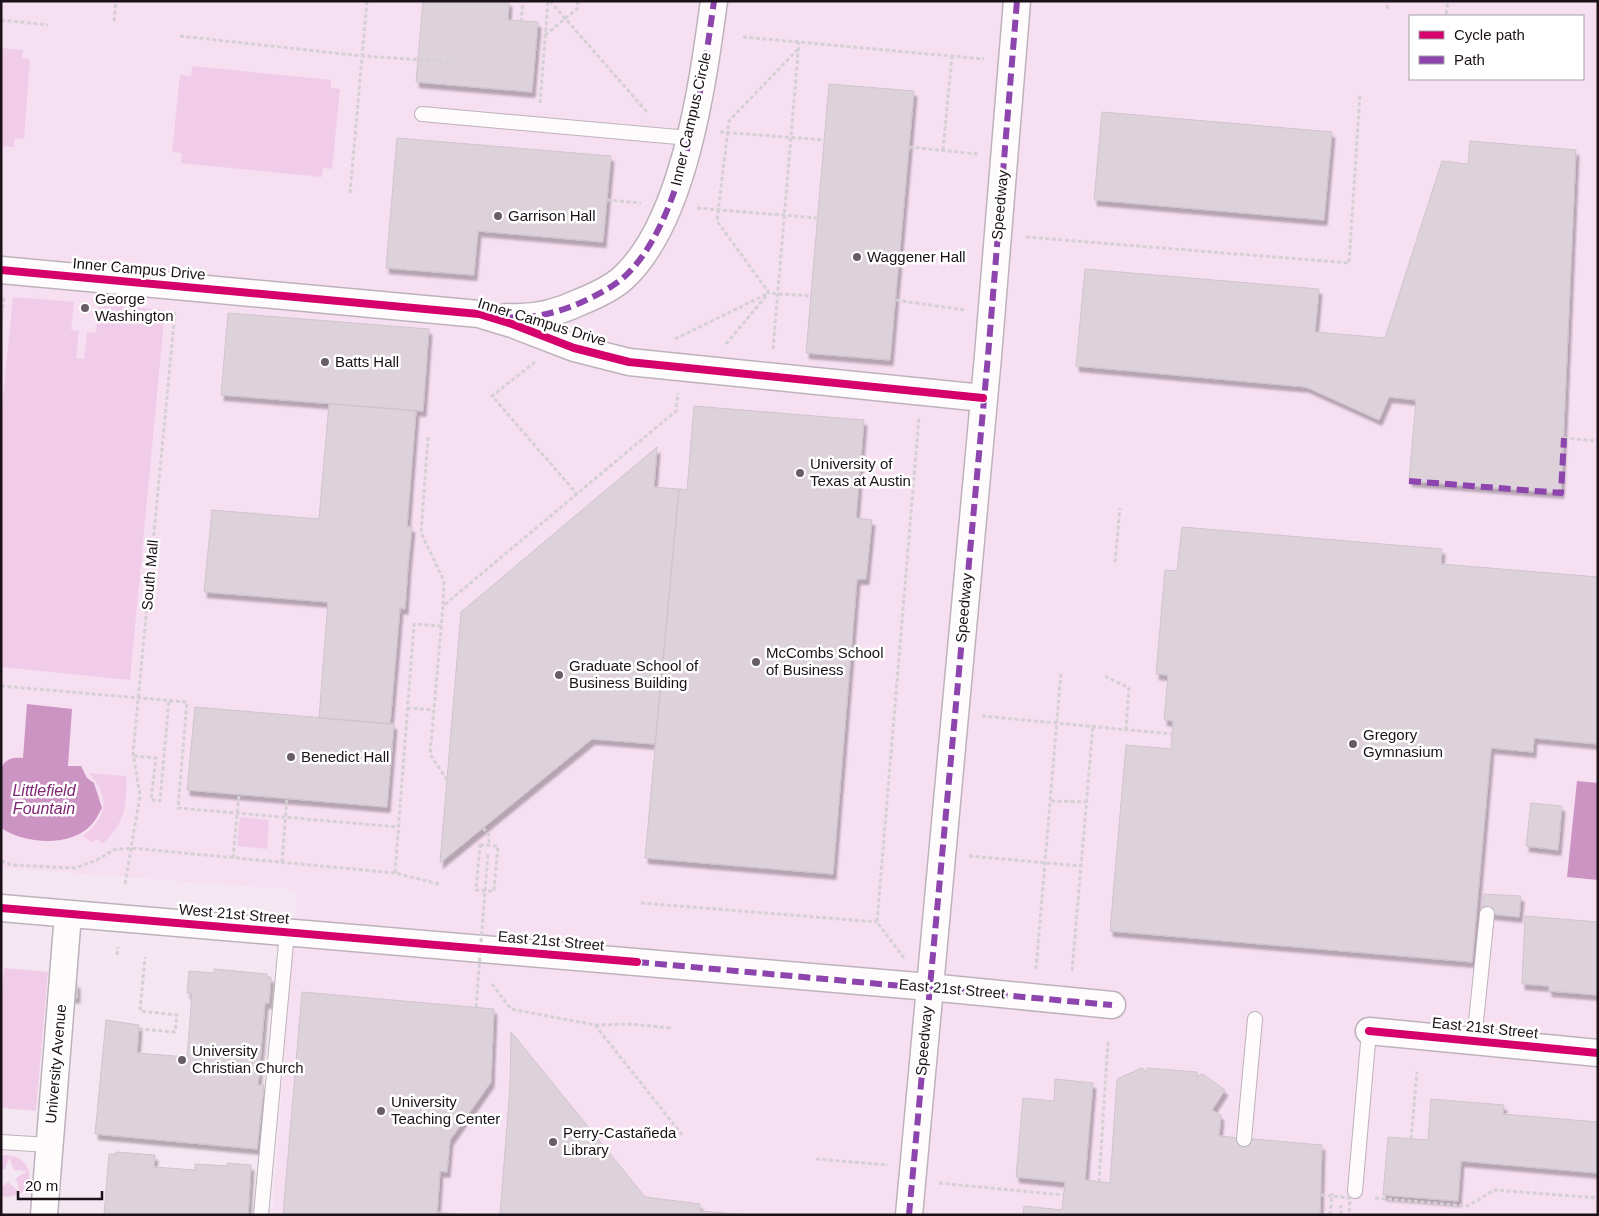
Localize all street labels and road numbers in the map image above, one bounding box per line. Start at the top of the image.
street label: Inner Campus Circle [667,50,714,187]
street label: Speedway [988,169,1011,241]
street label: Inner Campus Drive [72,254,206,283]
street label: Inner Campus Drive [476,294,608,349]
street label: South Mall [138,539,161,611]
street label: Speedway [952,572,975,644]
street label: West 21st Street [178,900,291,927]
street label: East 21st Street [497,927,606,954]
street label: East 21st Street [898,975,1007,1002]
street label: University Avenue [42,1004,69,1124]
street label: Speedway [912,1005,935,1077]
street label: East 21st Street [1431,1013,1540,1042]

